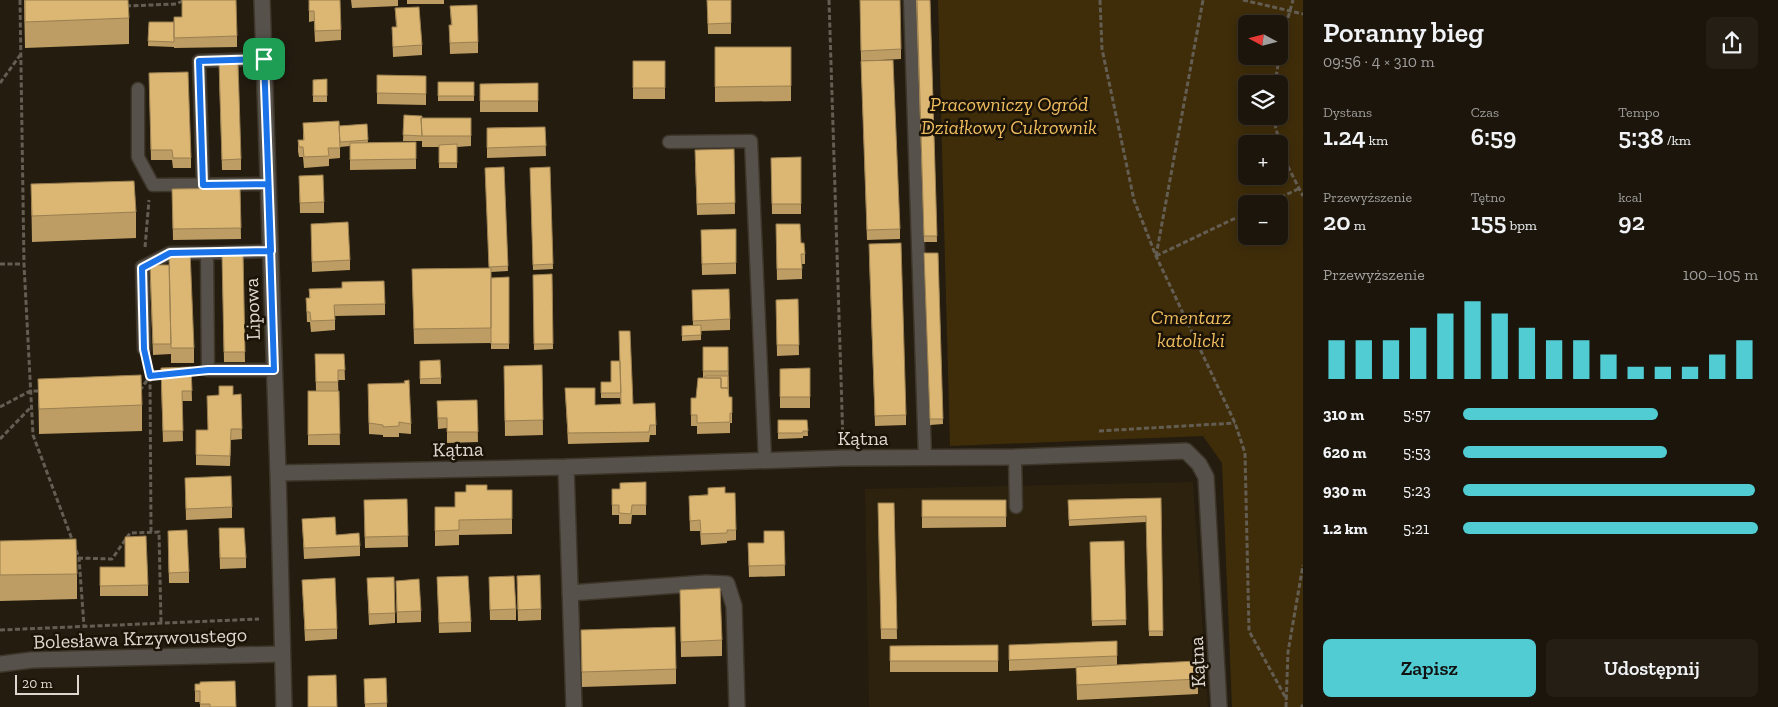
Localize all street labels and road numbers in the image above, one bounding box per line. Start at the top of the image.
street label: Lipowa [239,277,265,341]
street label: Kątna [837,426,889,450]
street label: Kątna [432,437,484,461]
street label: Bolesława Krzywoustego [33,622,247,654]
street label: Kątna [1184,636,1210,688]

